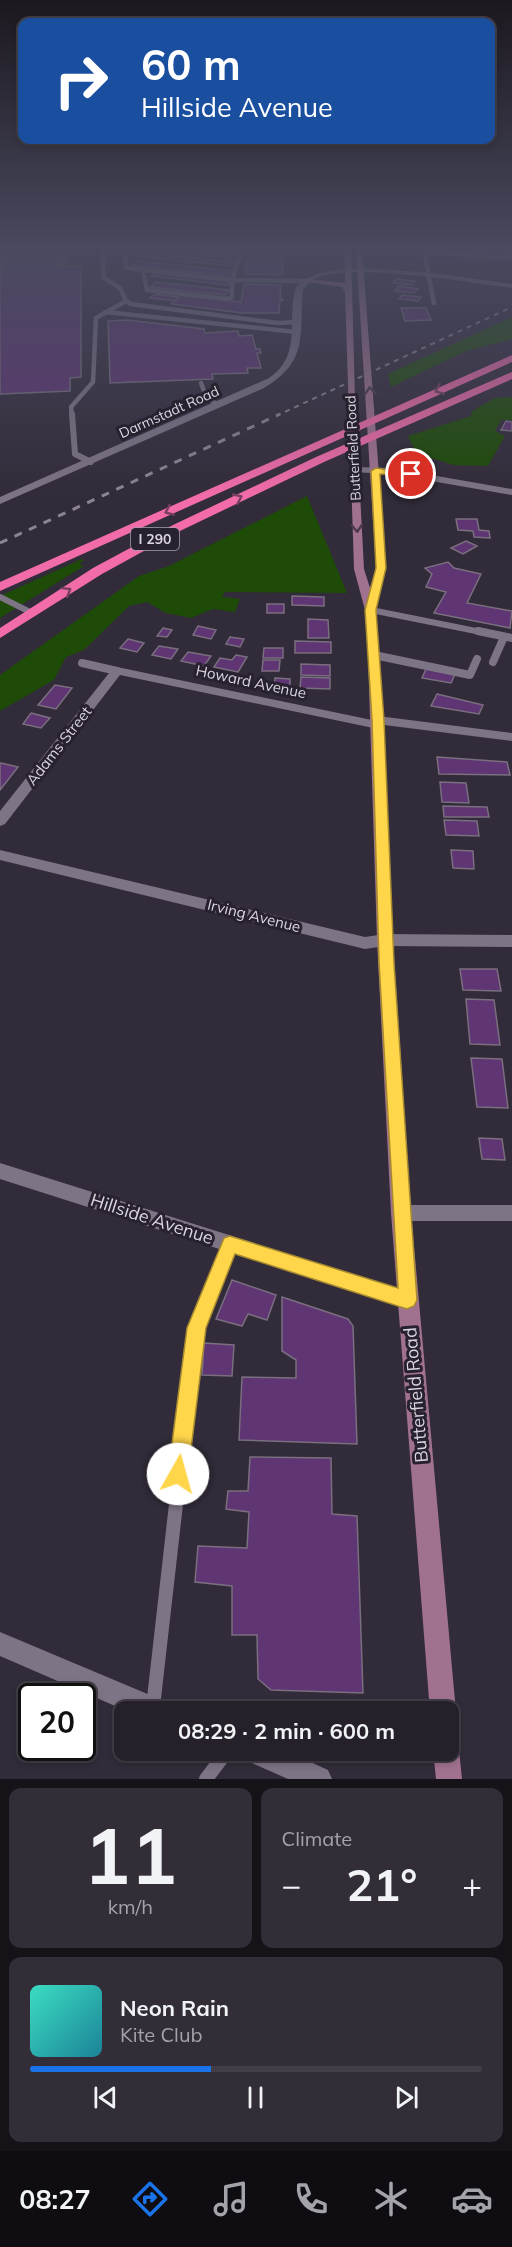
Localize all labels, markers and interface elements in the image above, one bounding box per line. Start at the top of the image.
text: 60 m [141,38,241,91]
icon: right [42,42,120,120]
text: Hillside Avenue [141,90,333,124]
street label: Darmstadt Road [116,382,222,442]
one-way arrow [435,383,446,395]
one-way arrow [363,387,376,396]
street label: Butterfield Road [341,395,365,501]
pin [385,448,436,499]
icon: arrive [394,457,427,490]
one-way arrow [232,494,243,506]
one-way arrow [165,504,176,516]
one-way arrow [351,524,364,533]
road number: I 290 [131,528,179,550]
one-way arrow [60,587,71,598]
street label: Howard Avenue [194,661,308,702]
street label: Adams Street [22,702,95,789]
street label: Irving Avenue [206,895,303,936]
street label: Hillside Avenue [88,1188,217,1249]
street label: Butterfield Road [398,1326,433,1464]
position arrow [146,1442,210,1506]
speed limit sign: 20 [18,1683,96,1761]
text: 08:29 · 2 min · 600 m [178,1717,395,1745]
text: 11 [83,1806,177,1904]
text: Climate [282,1826,352,1851]
text: 21° [346,1856,417,1912]
text: − [282,1864,301,1905]
text: + [462,1864,482,1905]
text: km/h [108,1894,153,1919]
text: Neon Rain [120,1994,229,2022]
text: Kite Club [120,2022,202,2047]
icon: previous [89,2081,122,2114]
icon: pause [239,2081,272,2114]
icon: next [390,2081,423,2114]
icon: directions [129,2178,171,2220]
icon: music [210,2178,252,2220]
icon: phone [290,2178,332,2220]
icon: climate [370,2178,412,2220]
icon: car [451,2178,493,2220]
text: 08:27 [19,2182,91,2216]

